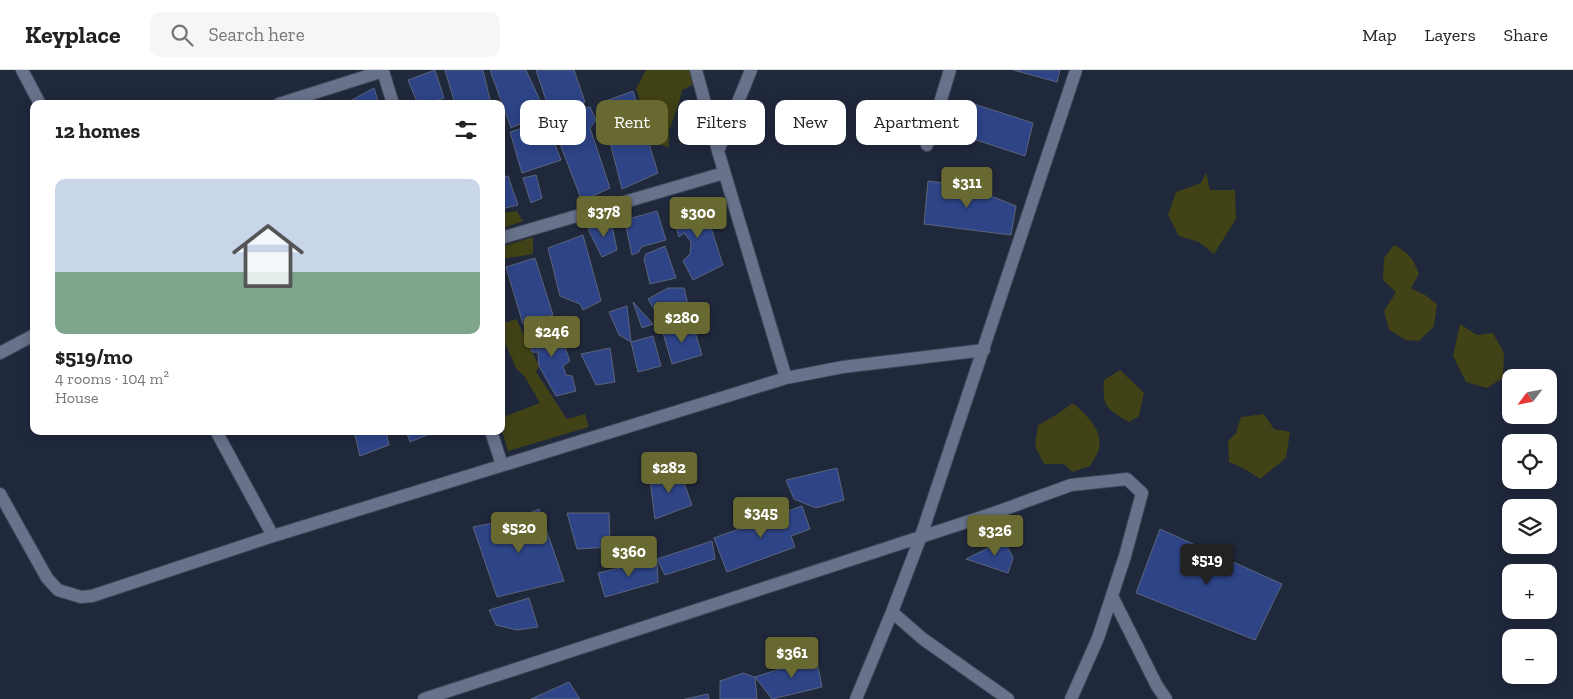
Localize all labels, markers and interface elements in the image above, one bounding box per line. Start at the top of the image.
search box [150,12,500,57]
text: Keyplace [25,20,120,49]
icon: search [168,21,196,49]
text: Search here [208,23,305,46]
text: Map [1362,24,1397,46]
text: Layers [1425,24,1476,46]
text: Share [1504,24,1548,46]
chip: Buy [520,100,586,145]
chip: Rent [596,100,668,145]
chip: Filters [678,100,765,145]
chip: New [775,100,846,145]
chip: Apartment [856,100,977,145]
icon: filters [452,116,480,144]
text: 12 homes [55,118,140,143]
pin: $311 [937,166,997,209]
text: $311 [952,173,982,192]
pin: $378 [574,196,634,238]
pin: $300 [668,196,728,239]
text: $378 [588,202,620,221]
text: $300 [681,203,715,222]
icon: home [223,211,313,301]
pin: $280 [652,302,712,344]
text: $280 [665,308,699,327]
pin: $246 [522,316,582,358]
text: $246 [535,322,569,341]
text: $519/mo [55,344,133,369]
text: 4 rooms · 104 m² [55,369,169,388]
north arrow [1502,369,1558,424]
map controls [1502,369,1557,684]
text: House [55,388,98,407]
button: locate [1502,434,1557,489]
pin: $282 [639,452,699,494]
text: $282 [652,458,686,477]
pin: $345 [731,496,791,539]
button: layers [1502,499,1557,554]
text: $345 [744,503,778,522]
pin: $520 [489,512,549,554]
pin: $326 [965,514,1025,557]
text: $520 [502,518,536,537]
text: $326 [978,521,1012,540]
pin: $360 [599,536,659,578]
text: $360 [612,542,646,561]
pin: $519 [1177,544,1237,586]
text: $519 [1191,550,1223,569]
button: + [1502,564,1557,619]
button: − [1502,629,1557,684]
pin: $361 [762,636,822,679]
text: $361 [776,643,808,662]

